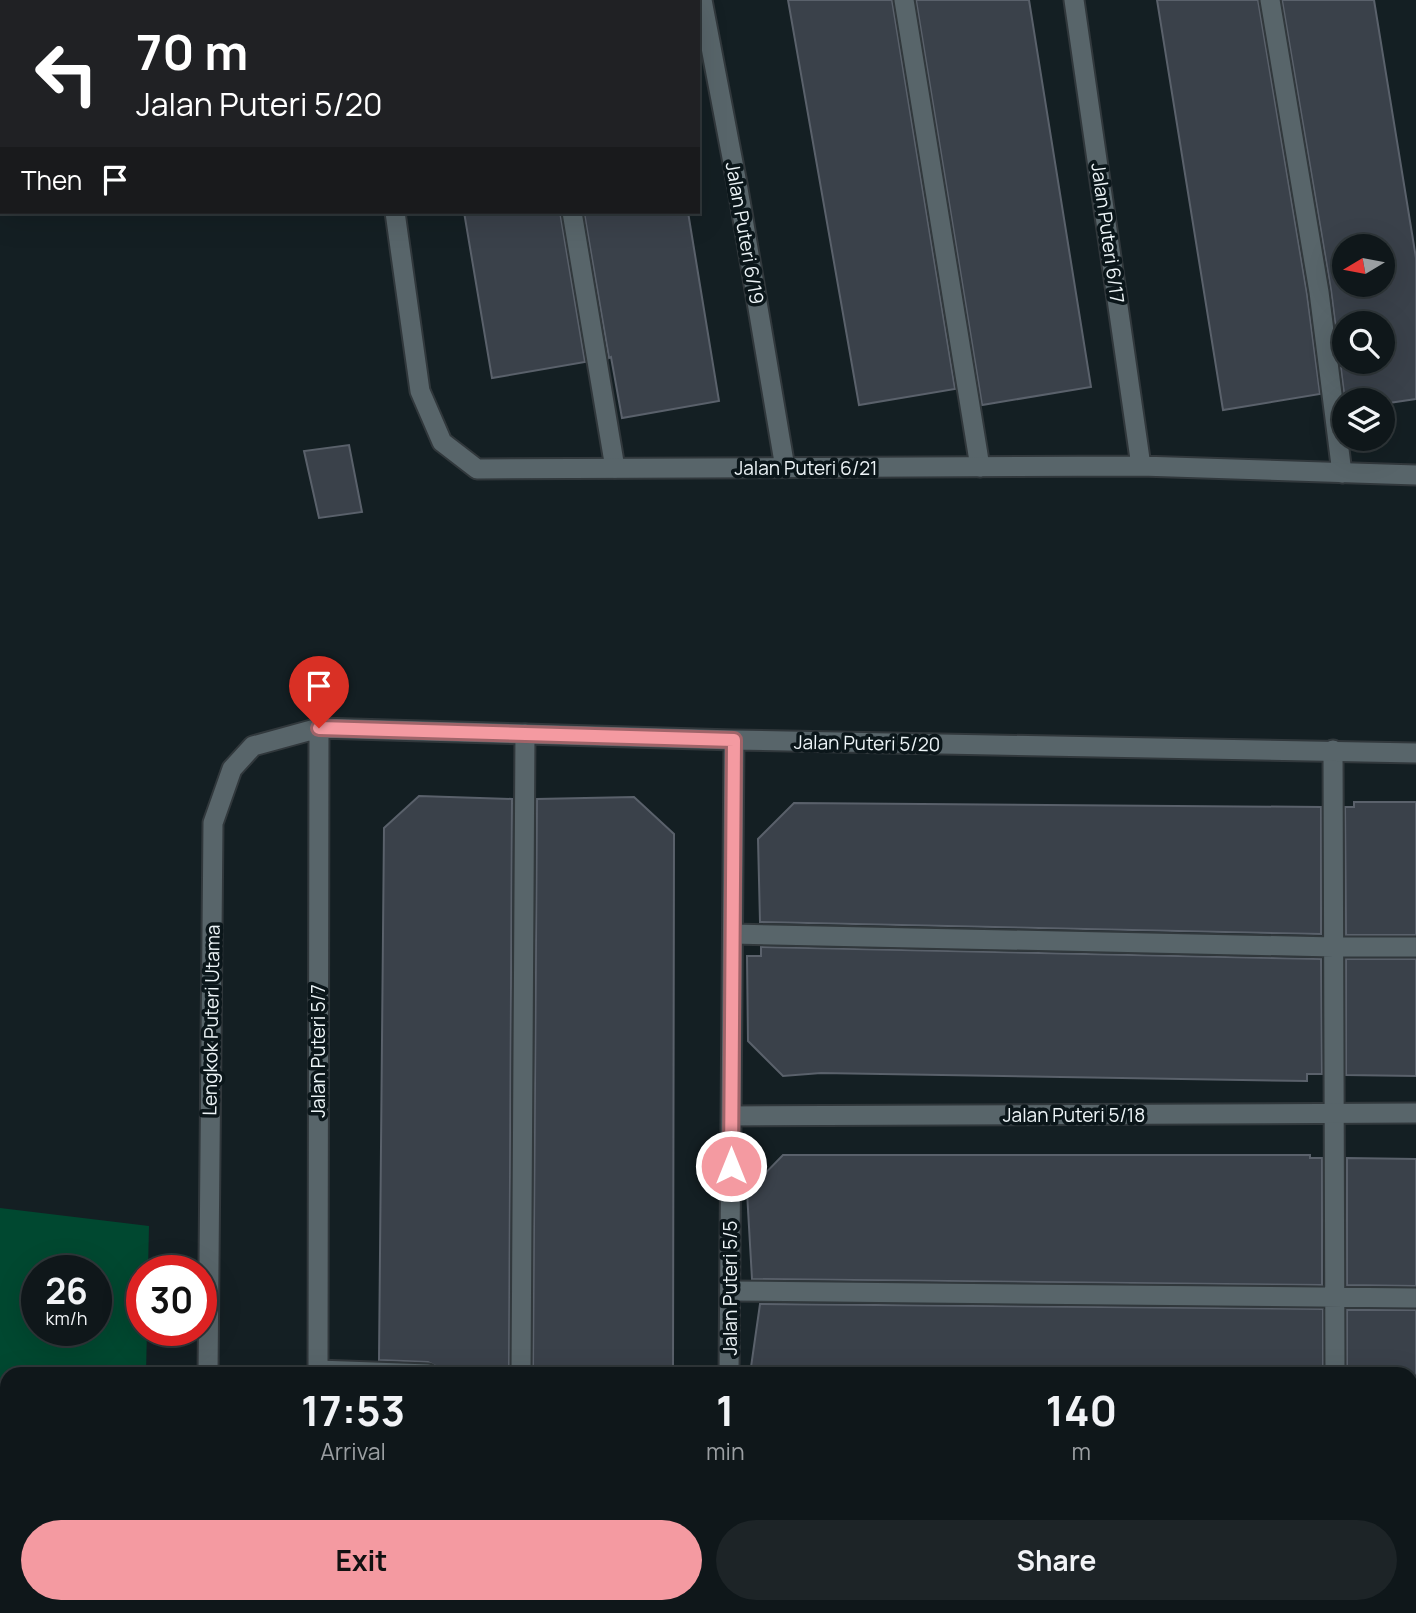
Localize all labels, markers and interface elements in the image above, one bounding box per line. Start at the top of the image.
text: 70 m [136,18,248,85]
icon: left [21,28,112,119]
text: Jalan Puteri 5/20 [136,82,383,126]
street label: Jalan Puteri 6/19 [720,160,770,306]
icon: arrive [96,161,134,199]
street label: Jalan Puteri 6/17 [1085,161,1131,305]
text: Then [21,162,82,198]
north arrow [1332,234,1395,298]
map controls [1332,234,1395,451]
button: search [1332,311,1395,374]
button: layers [1332,388,1395,451]
street label: Jalan Puteri 6/21 [734,455,878,481]
pin [289,656,349,728]
icon: arrive [300,667,338,705]
street label: Jalan Puteri 5/20 [794,729,940,757]
street label: Lengkok Puteri Utama [196,924,226,1116]
street label: Jalan Puteri 5/7 [305,984,331,1118]
street label: Jalan Puteri 5/18 [1003,1102,1145,1128]
position arrow [694,1129,768,1203]
street label: Jalan Puteri 5/5 [717,1221,743,1355]
speed limit sign: 30 [126,1255,217,1346]
text: 26 [45,1267,88,1315]
text: km/h [46,1306,87,1330]
text: 17:53 [301,1381,405,1439]
text: 1 [716,1381,735,1439]
text: 140 [1046,1381,1117,1439]
text: Arrival [320,1435,386,1467]
text: min [706,1435,745,1467]
text: m [1072,1435,1091,1467]
button: Exit [21,1520,702,1600]
button: Share [716,1520,1397,1600]

